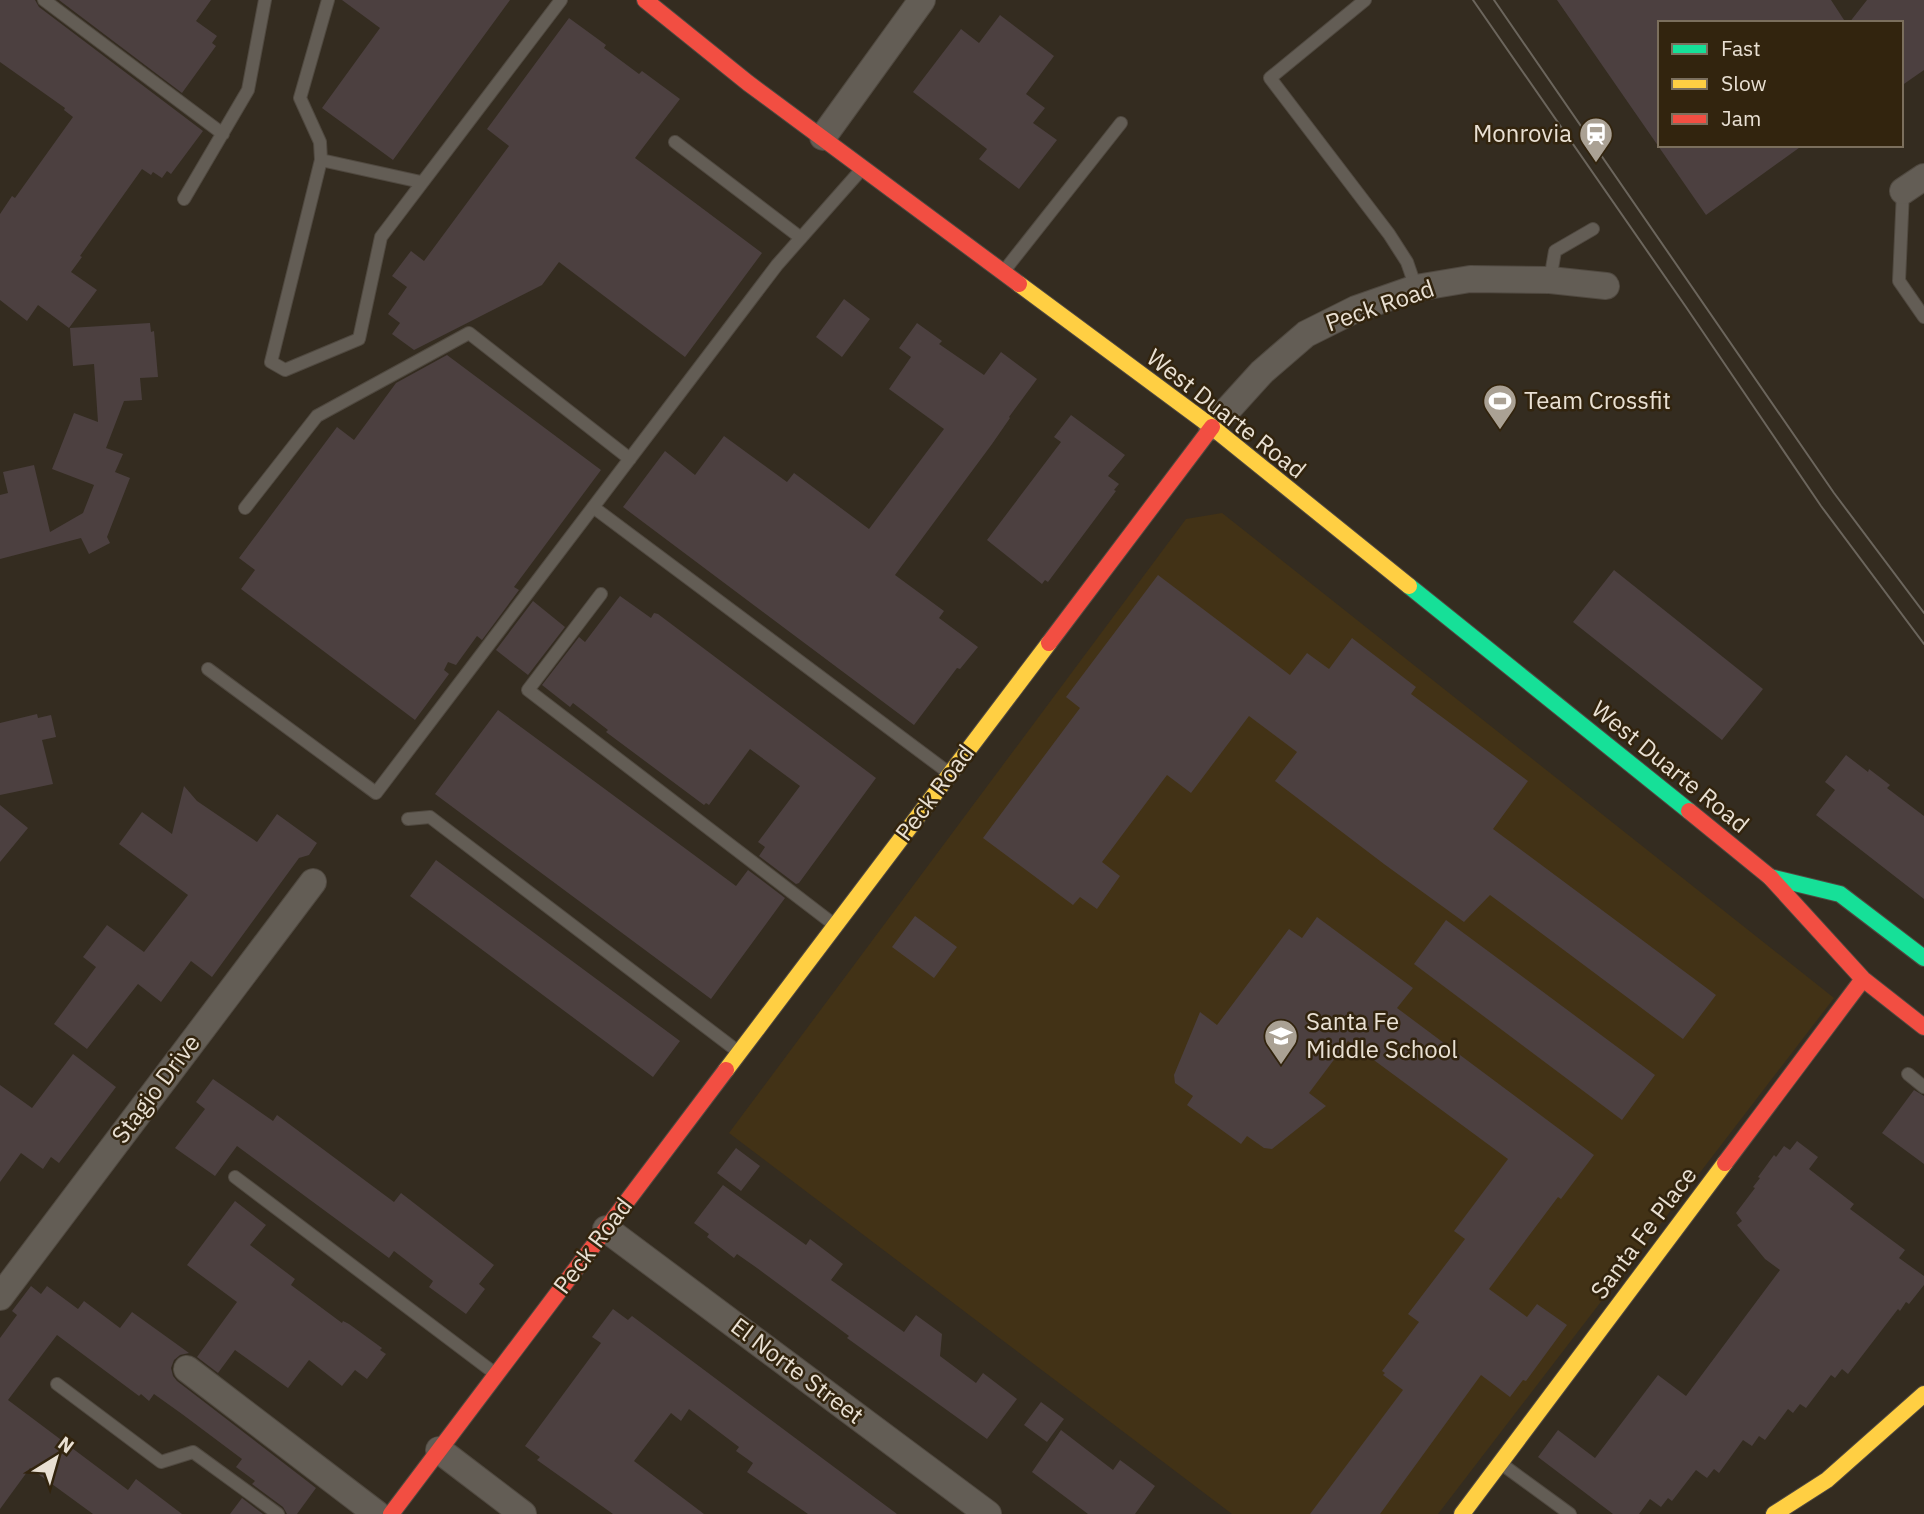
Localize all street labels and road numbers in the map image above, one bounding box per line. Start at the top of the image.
street label: Peck Road [1321,272,1438,339]
street label: West Duarte Road [1140,341,1313,485]
street label: West Duarte Road [1585,693,1756,840]
street label: Peck Road [887,738,981,847]
street label: Stagio Drive [104,1027,207,1149]
street label: Santa Fe Place [1583,1160,1704,1305]
street label: Peck Road [545,1191,639,1300]
street label: El Norte Street [725,1310,871,1431]

